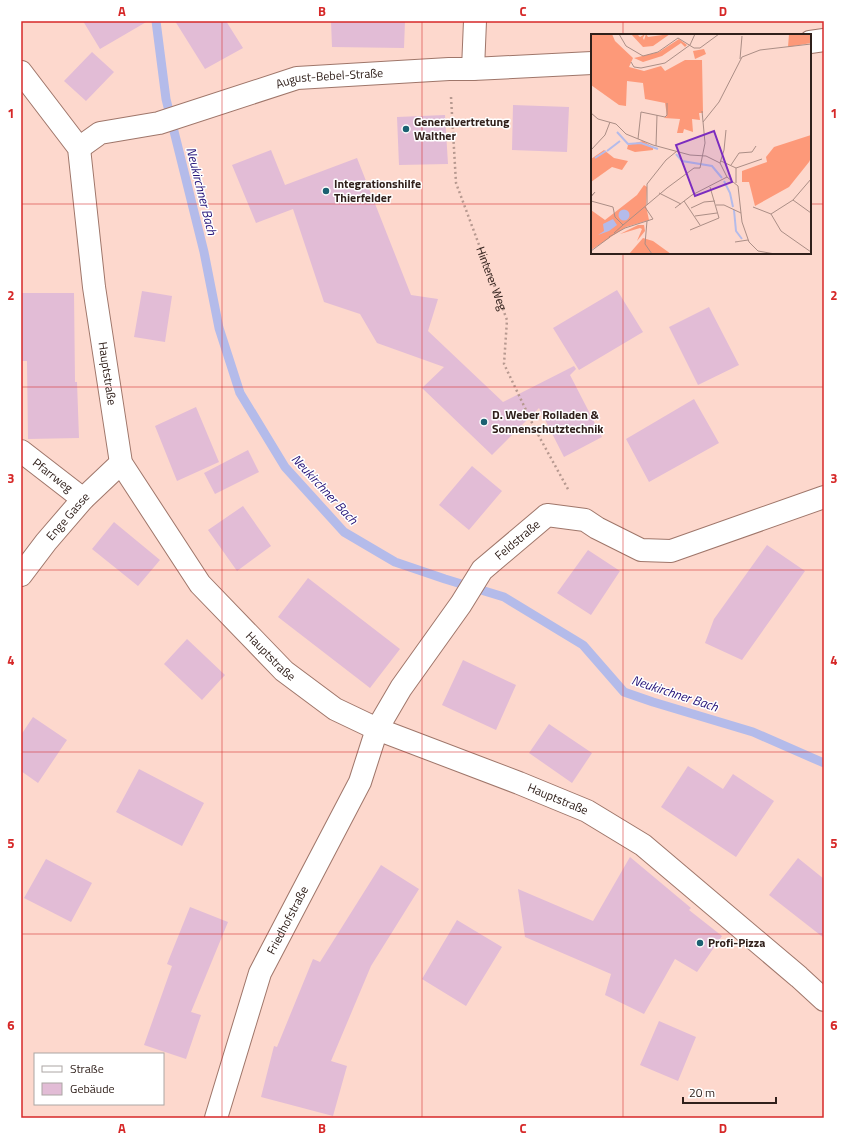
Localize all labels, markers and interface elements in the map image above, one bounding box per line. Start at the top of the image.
text: A [118,1,126,21]
text: B [318,1,326,21]
text: C [519,1,527,21]
text: D [719,1,727,21]
inset map [591,34,811,254]
street label: August-Bebel-Straße [273,63,384,93]
text: 1 [7,103,15,123]
text: 1 [830,103,838,123]
place label: Generalvertretung Walther [414,112,510,145]
marker: Generalvertretung Walther [401,124,411,134]
water label: Neukirchner Bach [181,145,223,238]
place label: Integrationshilfe Thierfelder [334,174,421,207]
marker: Integrationshilfe Thierfelder [321,186,331,196]
street label: Hinterer Weg [471,244,513,313]
text: 2 [7,285,15,305]
text: 2 [830,285,838,305]
street label: Hauptstraße [94,340,122,407]
place label: D. Weber Rolladen & Sonnenschutztechnik [492,405,604,438]
marker: D. Weber Rolladen & Sonnenschutztechnik [479,417,489,427]
water label: Neukirchner Bach [287,449,363,529]
street label: Pfarrweg [29,453,77,497]
text: 3 [7,468,15,488]
text: 3 [830,468,838,488]
street label: Enge Gasse [41,487,94,545]
street label: Feldstraße [490,515,544,564]
street label: Hauptstraße [241,627,300,685]
text: 4 [7,650,15,670]
text: 4 [830,650,838,670]
water label: Neukirchner Bach [629,670,721,717]
street label: Hauptstraße [525,778,591,820]
text: 5 [7,833,15,853]
text: 5 [830,833,838,853]
street label: Friedhofstraße [261,882,313,958]
place label: Profi-Pizza [708,933,765,952]
marker: Profi-Pizza [695,938,705,948]
text: 6 [7,1015,15,1035]
text: 6 [830,1015,838,1035]
legend [34,1053,164,1105]
text: Straße [70,1059,104,1078]
text: Gebäude [70,1079,115,1098]
scale bar [683,1079,776,1105]
text: 20 m [689,1083,715,1102]
text: A [118,1118,126,1138]
text: B [318,1118,326,1138]
text: C [519,1118,527,1138]
text: D [719,1118,727,1138]

